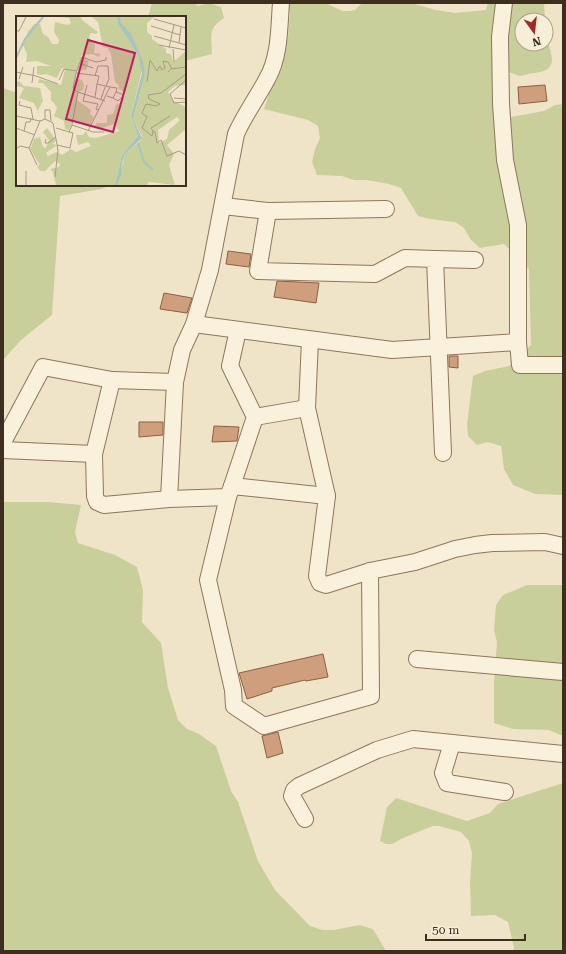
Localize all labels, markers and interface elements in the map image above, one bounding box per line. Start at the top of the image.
north arrow [514,12,554,52]
inset map [16,16,186,186]
text: N [530,34,542,49]
scale bar [426,916,525,942]
text: 50 m [432,923,459,937]

